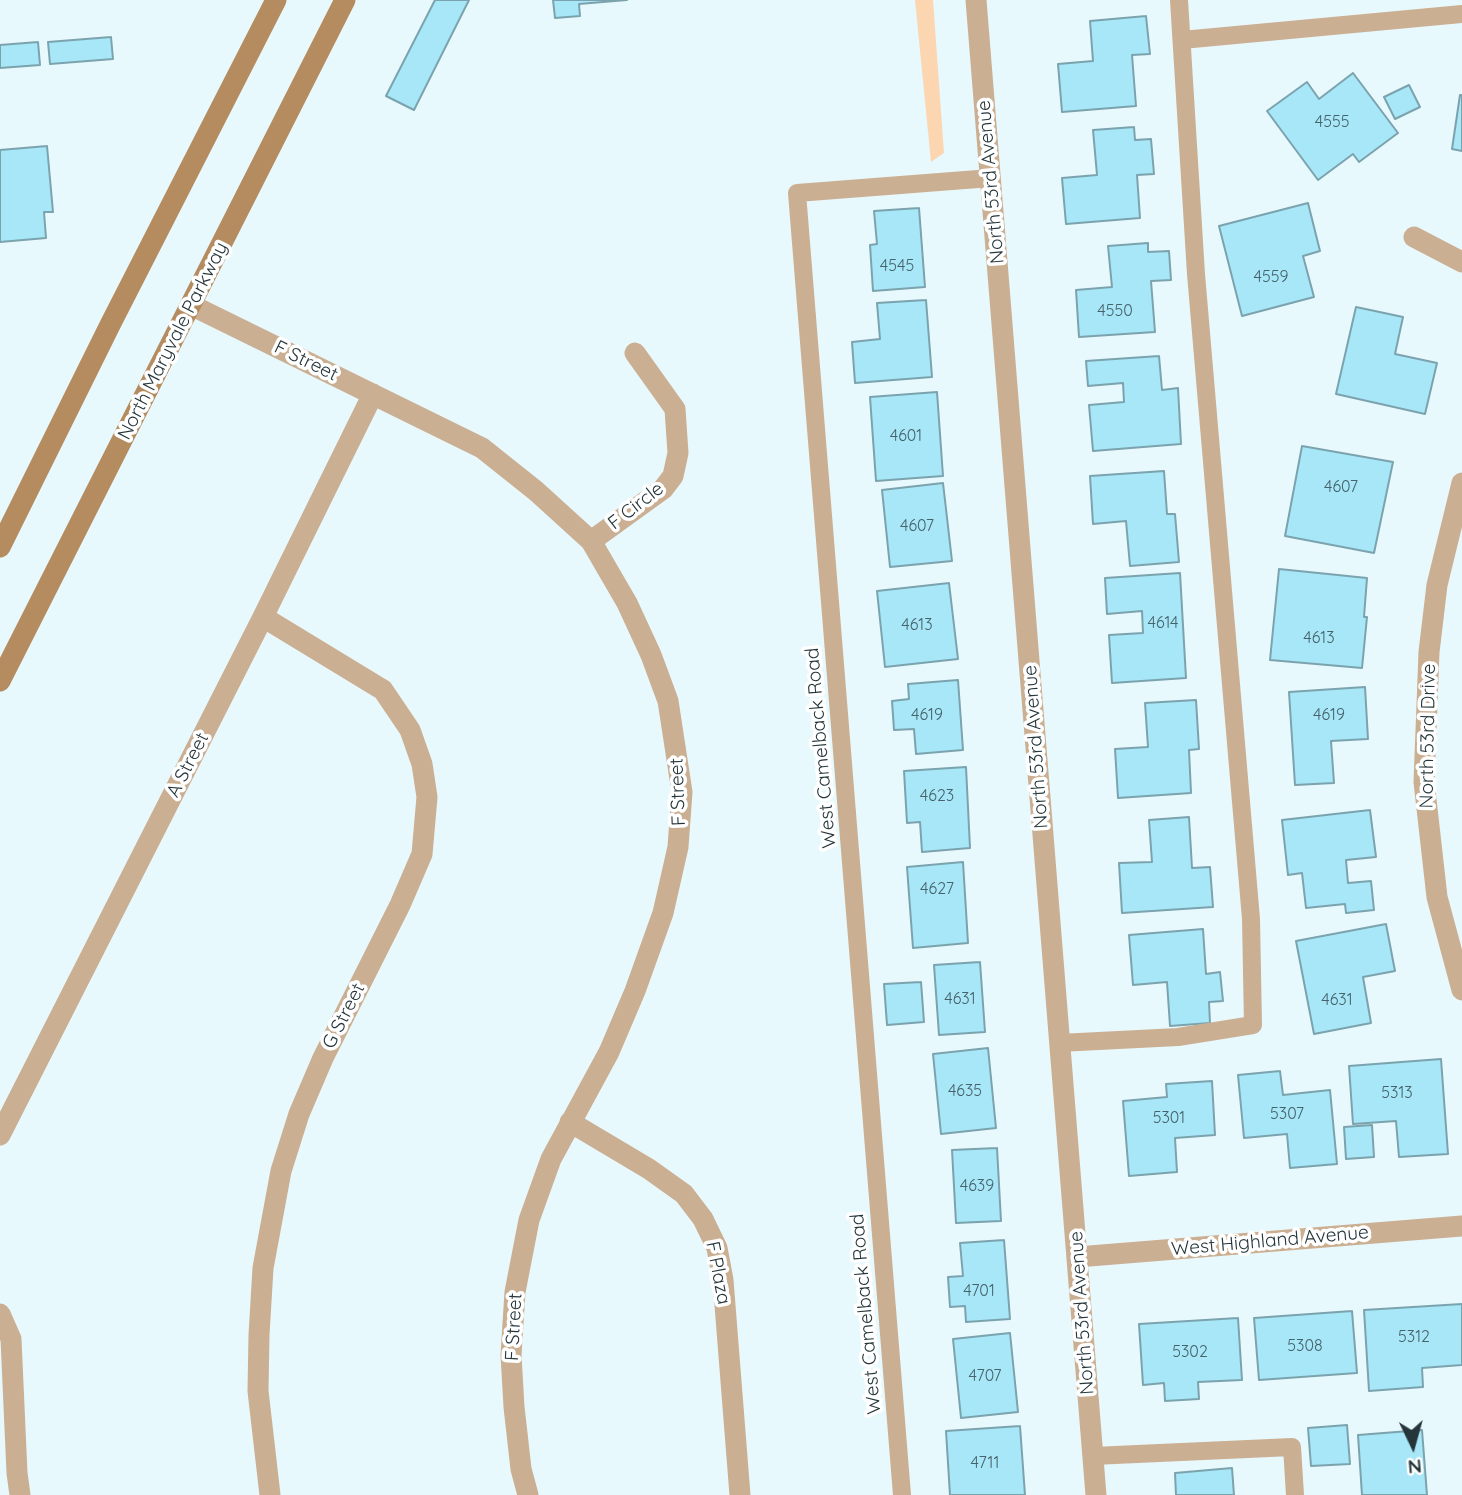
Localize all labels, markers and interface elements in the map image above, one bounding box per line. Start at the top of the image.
street label: North 53rd Avenue [972,99,1010,265]
house number: 4555 [1315,112,1349,132]
street label: North Maryvale Parkway [113,238,233,444]
house number: 4545 [880,256,914,276]
house number: 4559 [1254,267,1288,287]
house number: 4550 [1097,301,1133,321]
street label: F Street [271,336,341,386]
house number: 4601 [890,426,922,446]
street label: F Circle [604,477,668,535]
house number: 4607 [1324,477,1358,497]
house number: 4607 [900,516,934,536]
house number: 4614 [1147,613,1179,633]
house number: 4613 [901,615,933,635]
house number: 4613 [1303,628,1335,648]
street label: West Camelback Road [801,647,841,849]
street label: North 53rd Drive [1415,663,1441,809]
street label: North 53rd Avenue [1019,664,1053,830]
house number: 4619 [911,705,943,725]
house number: 4619 [1313,705,1345,725]
street label: A Street [162,729,214,801]
street label: F Street [665,758,691,826]
house number: 4623 [920,786,954,806]
house number: 4627 [920,879,954,899]
street label: G Street [318,979,370,1053]
house number: 4631 [944,989,976,1009]
house number: 4631 [1321,990,1353,1010]
house number: 4635 [948,1081,982,1101]
house number: 5313 [1381,1083,1413,1103]
house number: 5307 [1270,1104,1304,1124]
house number: 5301 [1153,1108,1185,1128]
house number: 4639 [960,1176,994,1196]
street label: West Camelback Road [846,1213,886,1415]
street label: West Highland Avenue [1170,1221,1370,1261]
street label: North 53rd Avenue [1065,1230,1099,1396]
street label: F Plaza [701,1240,735,1306]
house number: 4701 [963,1281,995,1301]
street label: F Street [501,1293,527,1361]
house number: 5312 [1398,1327,1430,1347]
house number: 5308 [1287,1336,1323,1356]
house number: 5302 [1172,1342,1208,1362]
house number: 4707 [968,1366,1002,1386]
north arrow [1378,1411,1448,1481]
house number: 4711 [971,1453,999,1473]
text: N [1407,1454,1423,1479]

